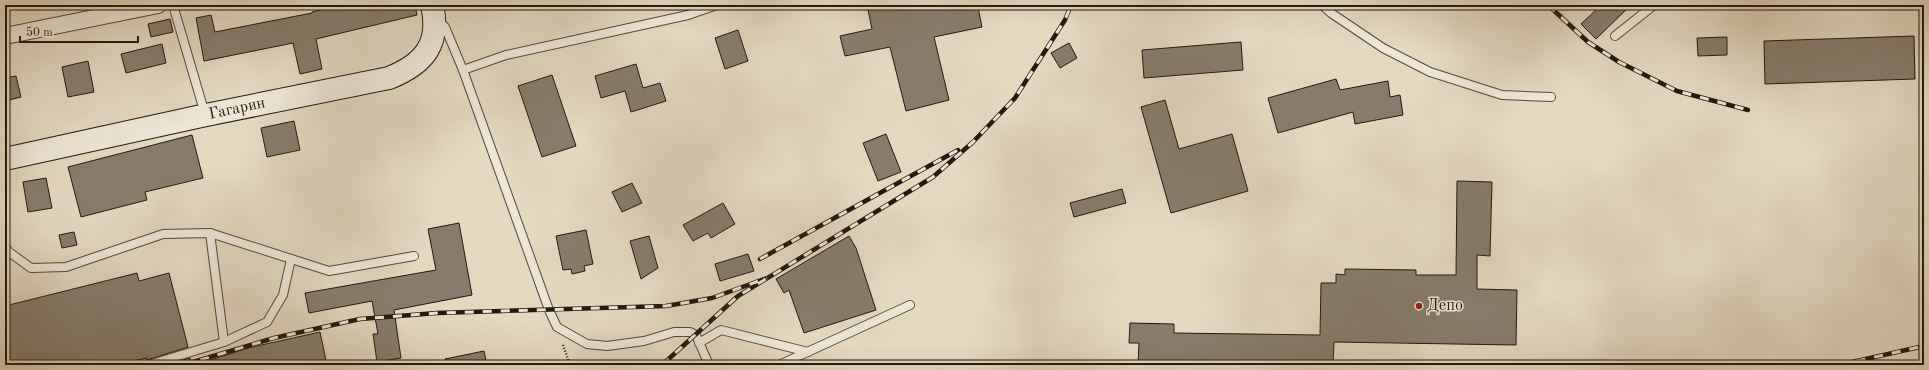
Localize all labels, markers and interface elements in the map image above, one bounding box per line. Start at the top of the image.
scale bar [20,18,138,44]
text: 50 m [26,26,53,39]
street label: Гагарин [207,95,267,123]
place label: Депо [1427,298,1463,314]
marker: Депо [1414,301,1424,311]

